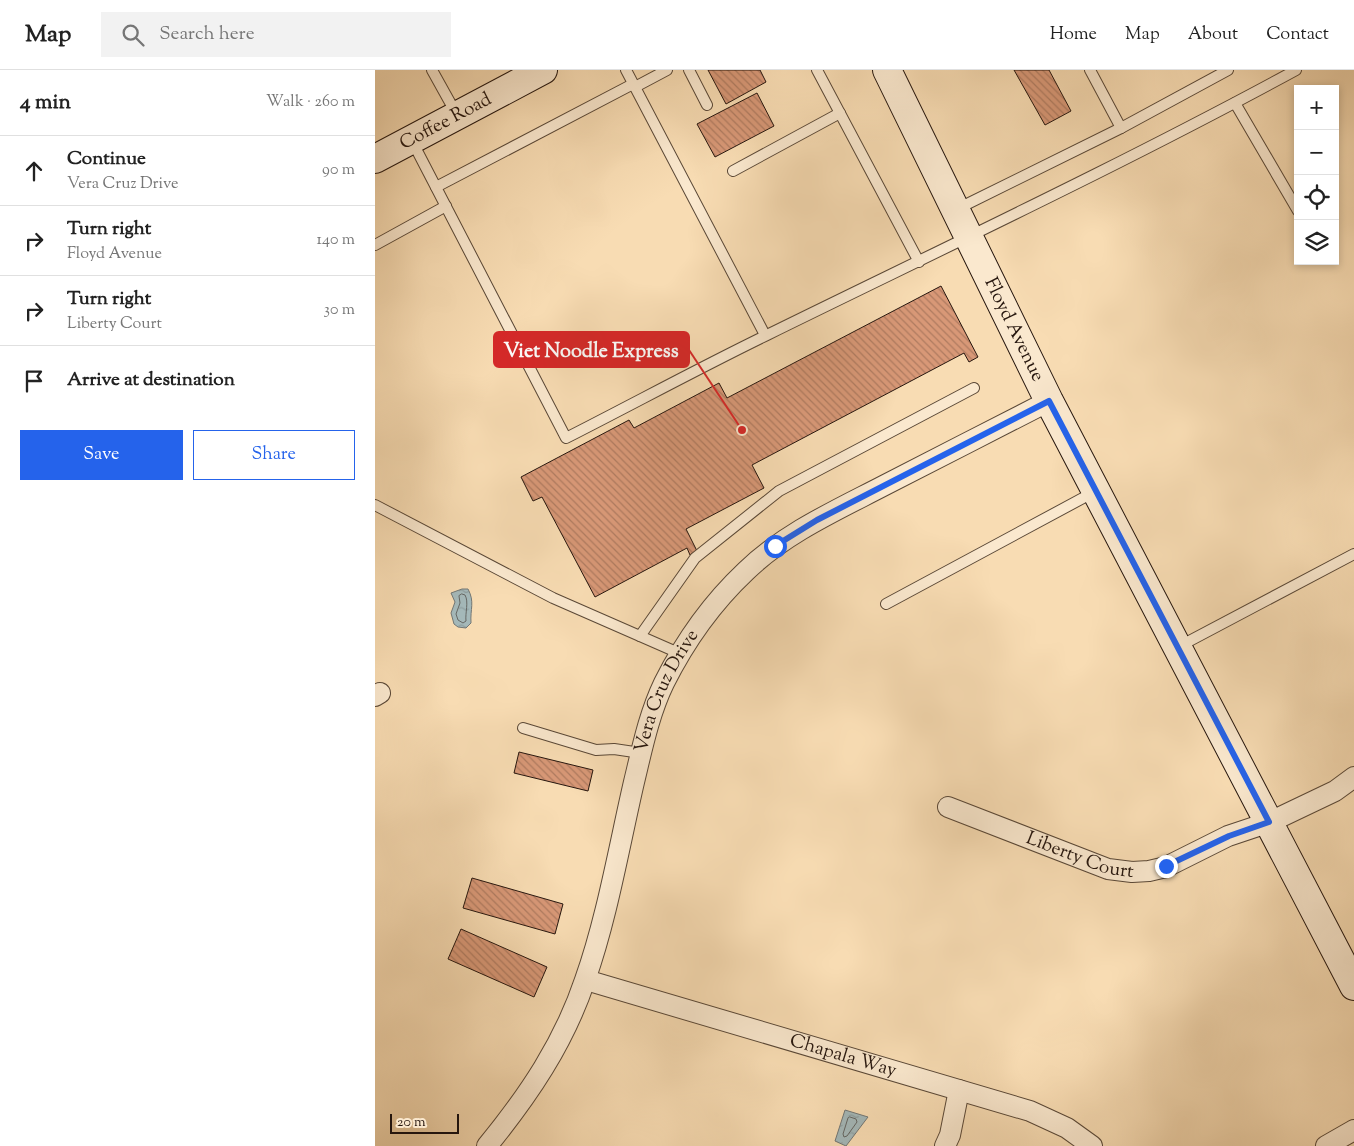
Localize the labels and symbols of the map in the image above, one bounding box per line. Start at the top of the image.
street label: Coffee Road [395,86,497,157]
street label: Floyd Avenue [977,273,1051,386]
callout: Viet Noodle Express [494,332,689,367]
text: Viet Noodle Express [503,338,679,367]
route start [764,535,787,558]
street label: Vera Cruz Drive [628,624,705,755]
street label: Liberty Court [1022,825,1136,886]
route end [1155,855,1178,878]
street label: Chapala Way [786,1027,900,1085]
scale bar [390,1111,459,1134]

